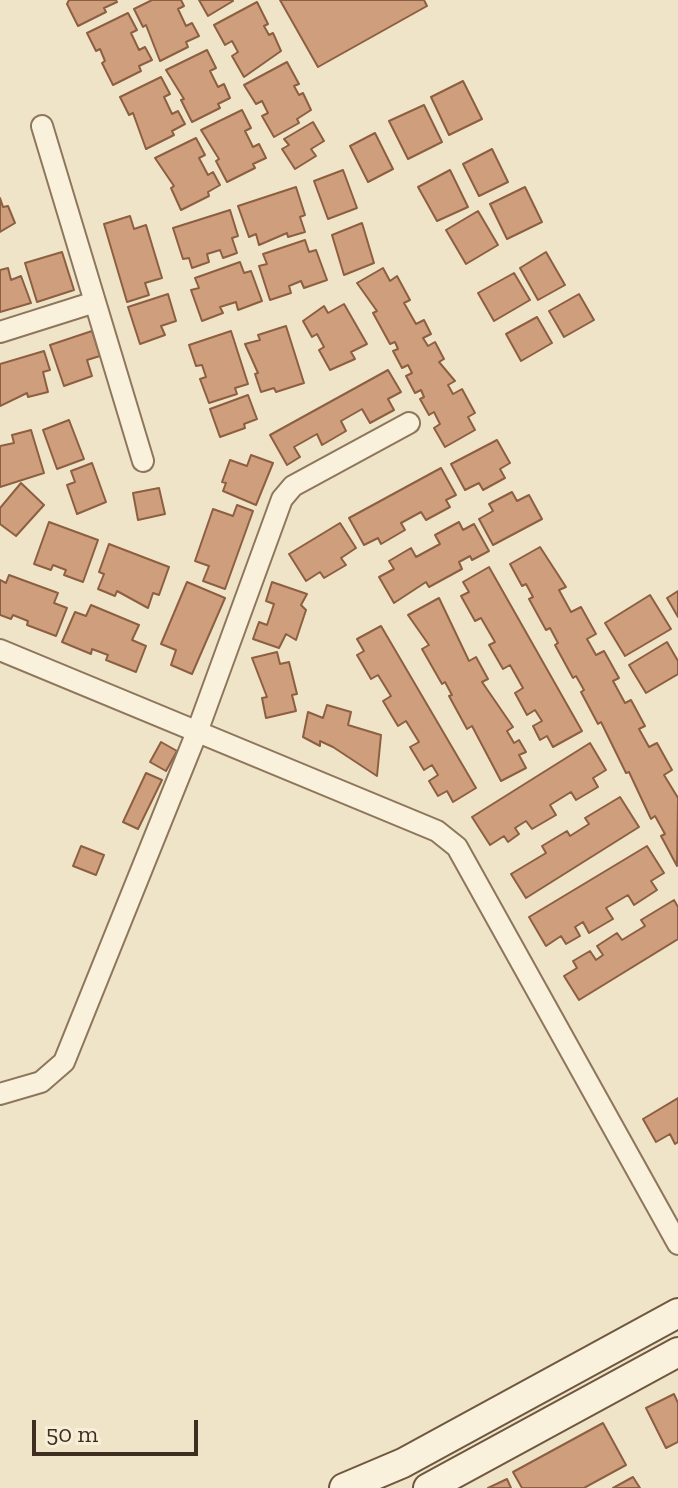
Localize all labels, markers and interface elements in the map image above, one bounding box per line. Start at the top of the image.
scale bar [36,1404,202,1454]
text: 50 m [46,1419,98,1448]

